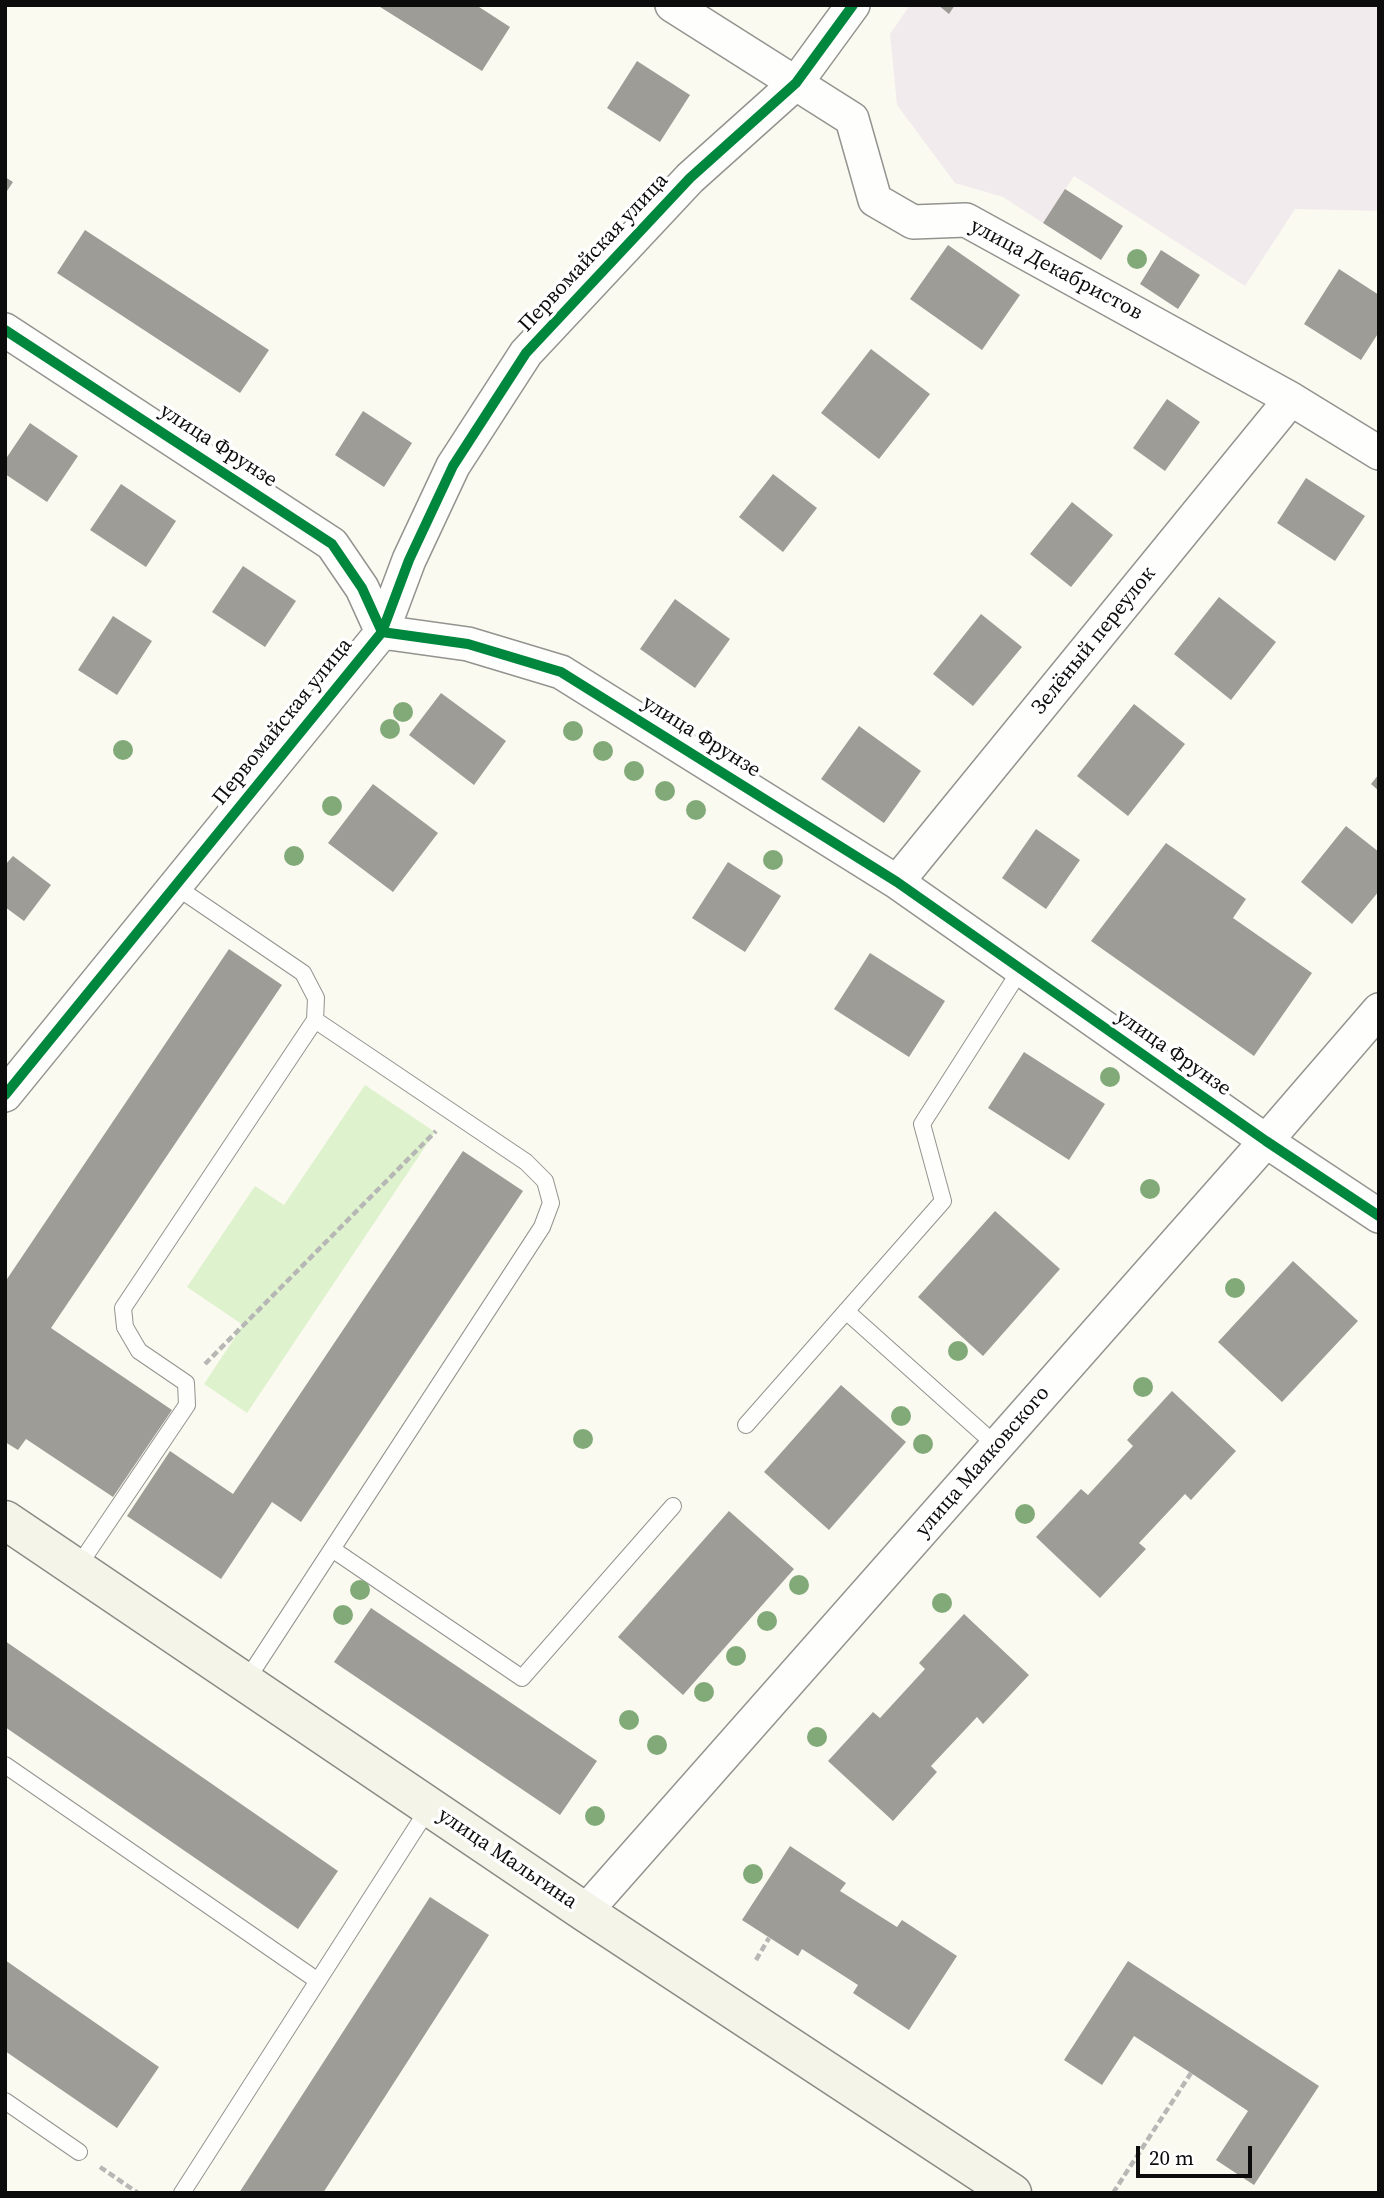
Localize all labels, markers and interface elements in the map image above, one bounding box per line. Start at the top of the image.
street label: Первомайская улица [514,168,674,338]
street label: улица Декабристов [965,214,1147,326]
street label: улица Фрунзе [155,399,281,493]
street label: Зелёный переулок [1027,562,1161,720]
street label: Первомайская улица [208,633,358,811]
street label: улица Фрунзе [637,691,765,783]
street label: улица Фрунзе [1111,1004,1235,1102]
street label: улица Маяковского [911,1381,1055,1543]
street label: улица Мальгина [432,1803,582,1915]
scale bar [1139,2132,1254,2176]
text: 20 m [1149,2143,1194,2172]

